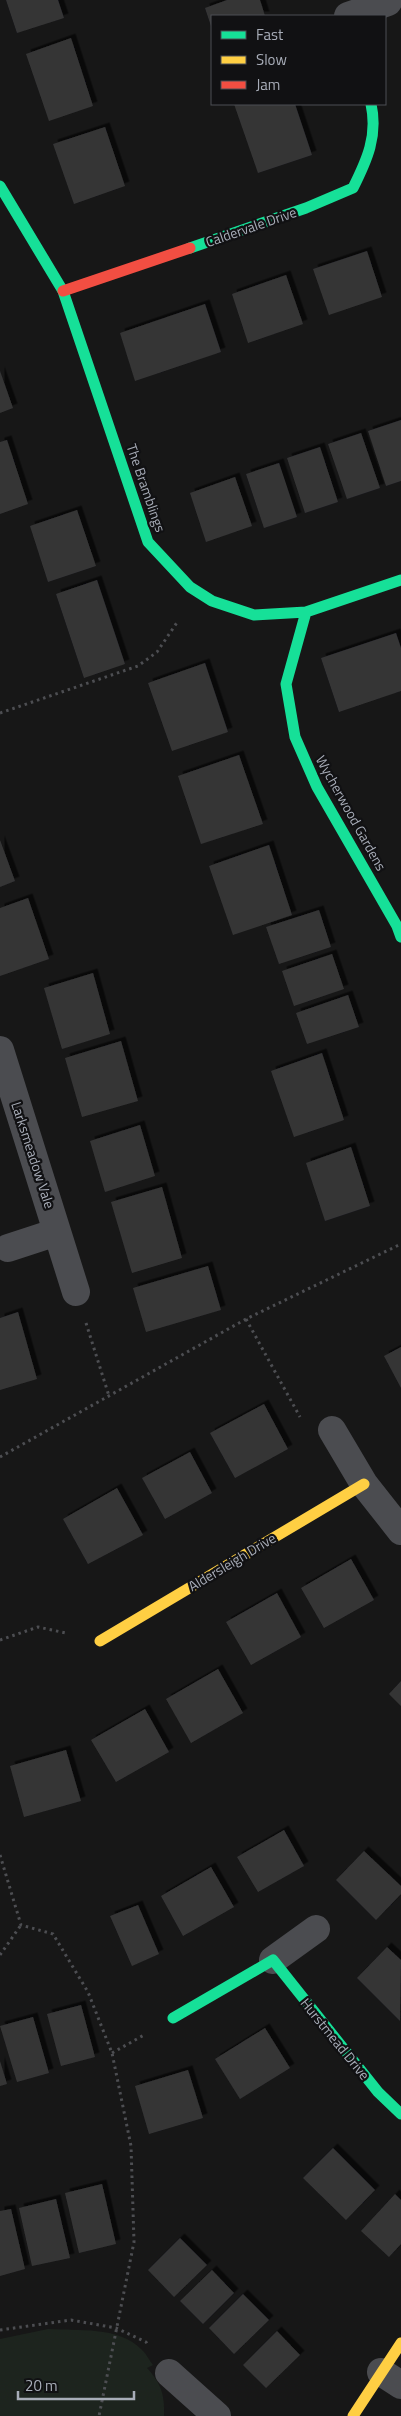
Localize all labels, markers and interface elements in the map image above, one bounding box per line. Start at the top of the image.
legend [211,15,386,105]
text: Fast [256,23,284,46]
text: Slow [256,48,287,71]
text: Jam [256,73,280,96]
street label: Caldervale Drive [203,201,299,252]
street label: The Bramblings [122,441,171,535]
street label: Wycherwood Gardens [311,751,392,874]
street label: Larksmeadow Vale [6,1099,61,1211]
street label: Aldersleigh Drive [184,1527,280,1596]
street label: Hurstmead Drive [296,1993,375,2084]
scale bar [18,2368,134,2400]
text: 20 m [25,2374,58,2397]

